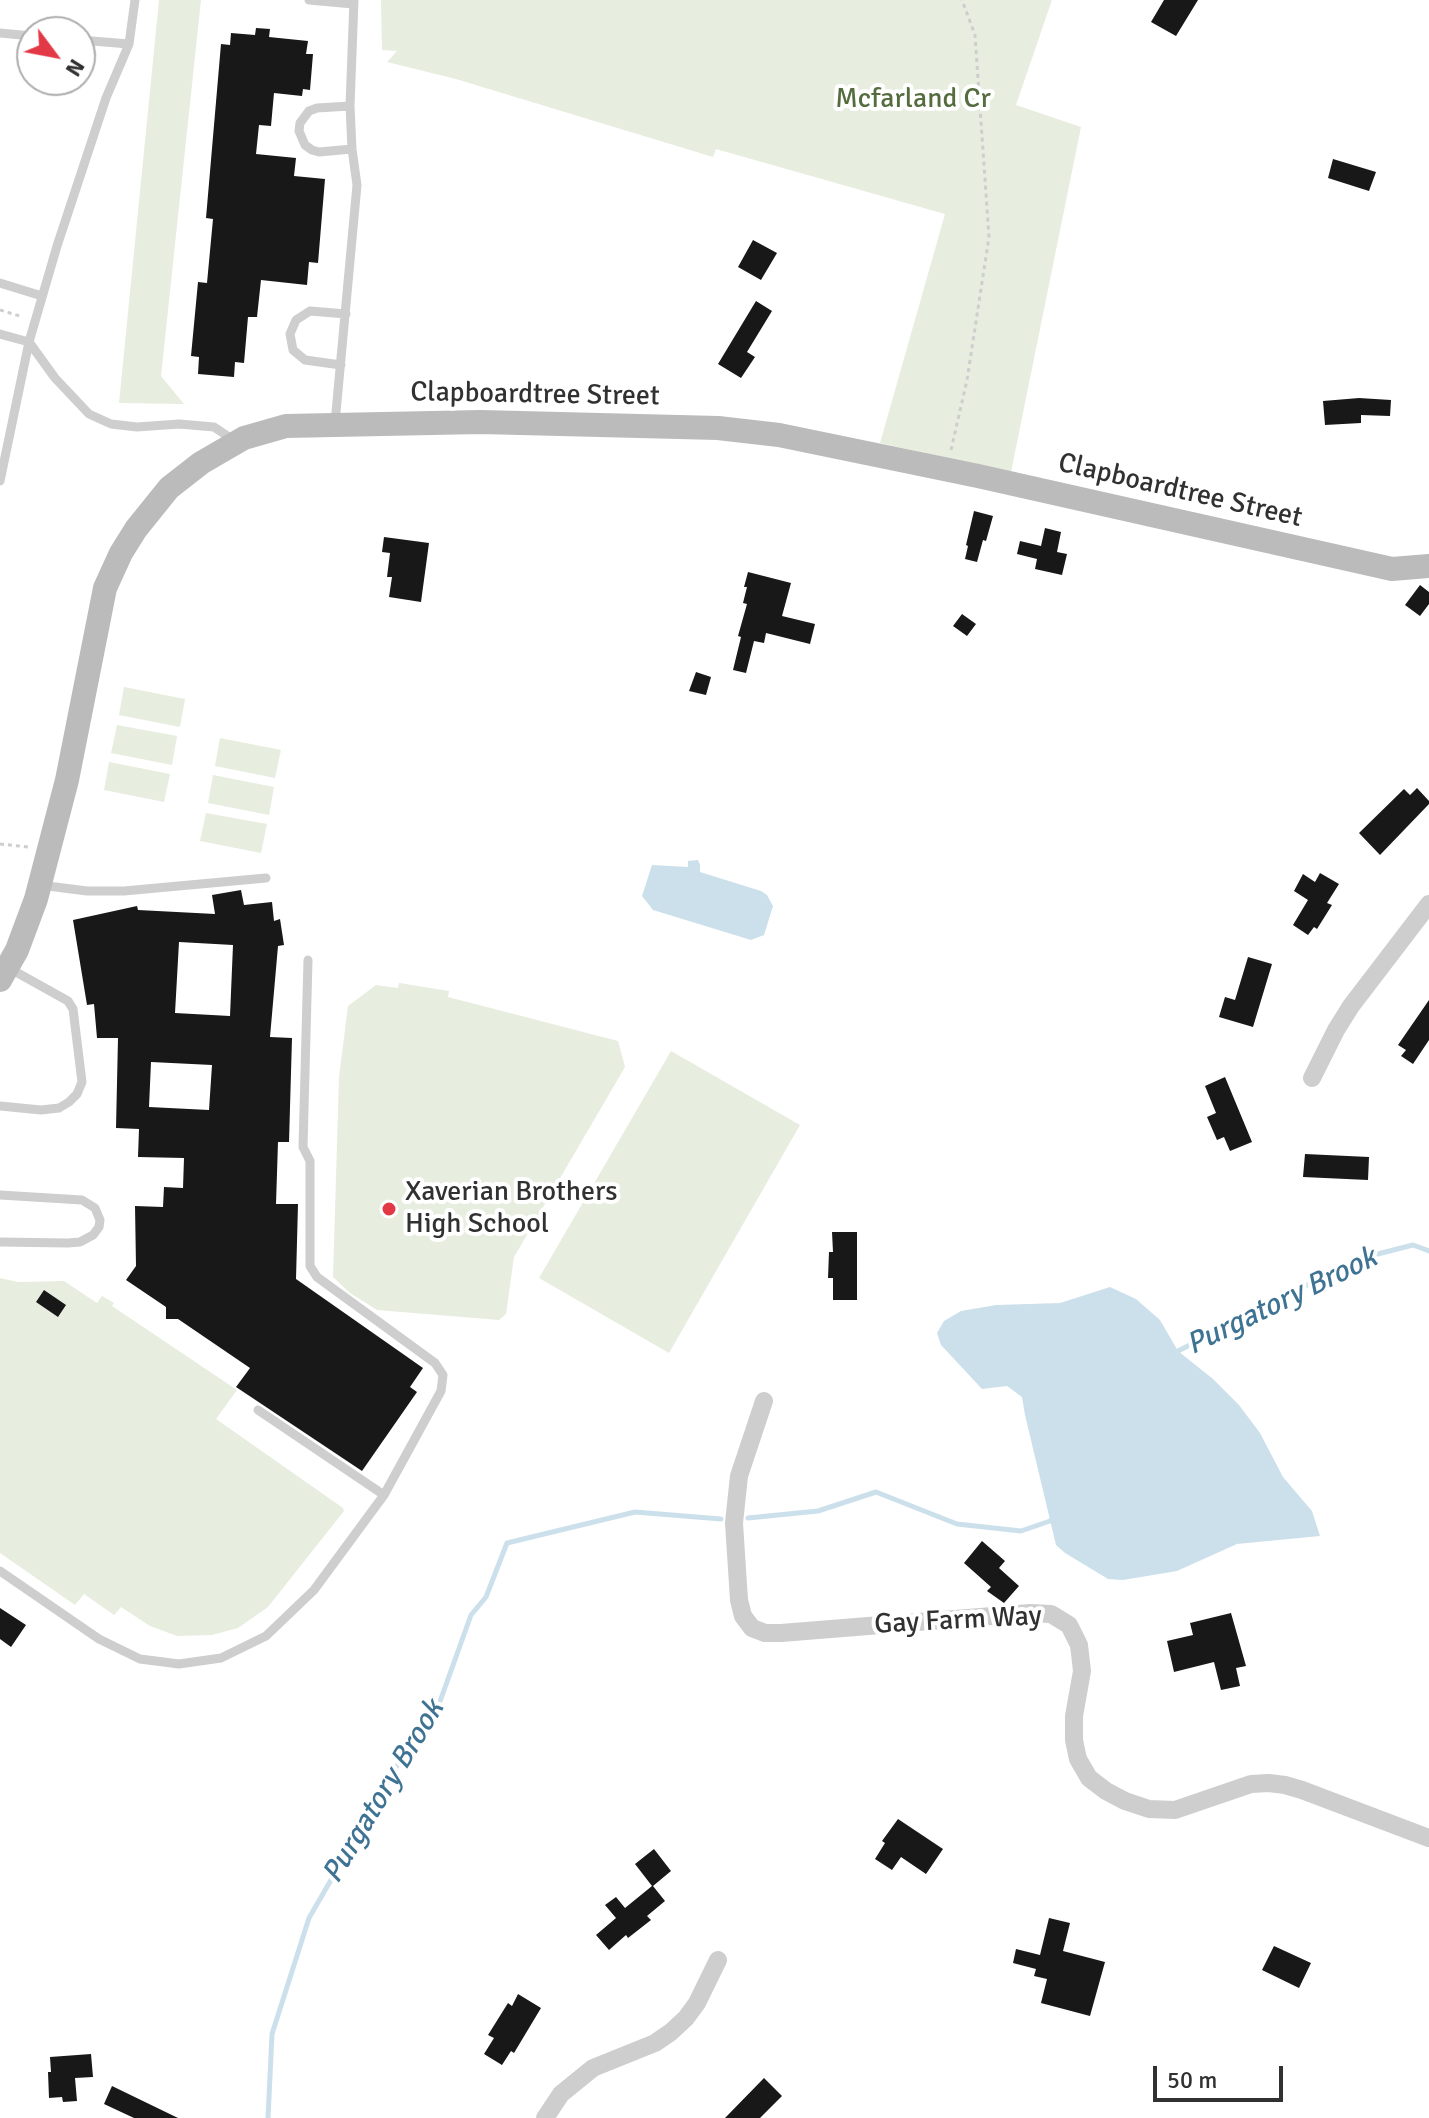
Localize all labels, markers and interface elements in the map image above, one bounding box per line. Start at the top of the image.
north arrow [16,16,96,96]
text: N [60,54,91,82]
park label: Mcfarland Cr [835,83,991,117]
street label: Clapboardtree Street [410,376,660,414]
street label: Clapboardtree Street [1055,447,1305,535]
place label: Xaverian Brothers High School [405,1176,618,1242]
marker: Xaverian Brothers High School [380,1200,398,1218]
water label: Purgatory Brook [1181,1240,1383,1364]
street label: Gay Farm Way [874,1600,1042,1642]
water label: Purgatory Brook [315,1694,453,1890]
scale bar [1157,2050,1287,2100]
text: 50 m [1167,2065,1217,2095]

